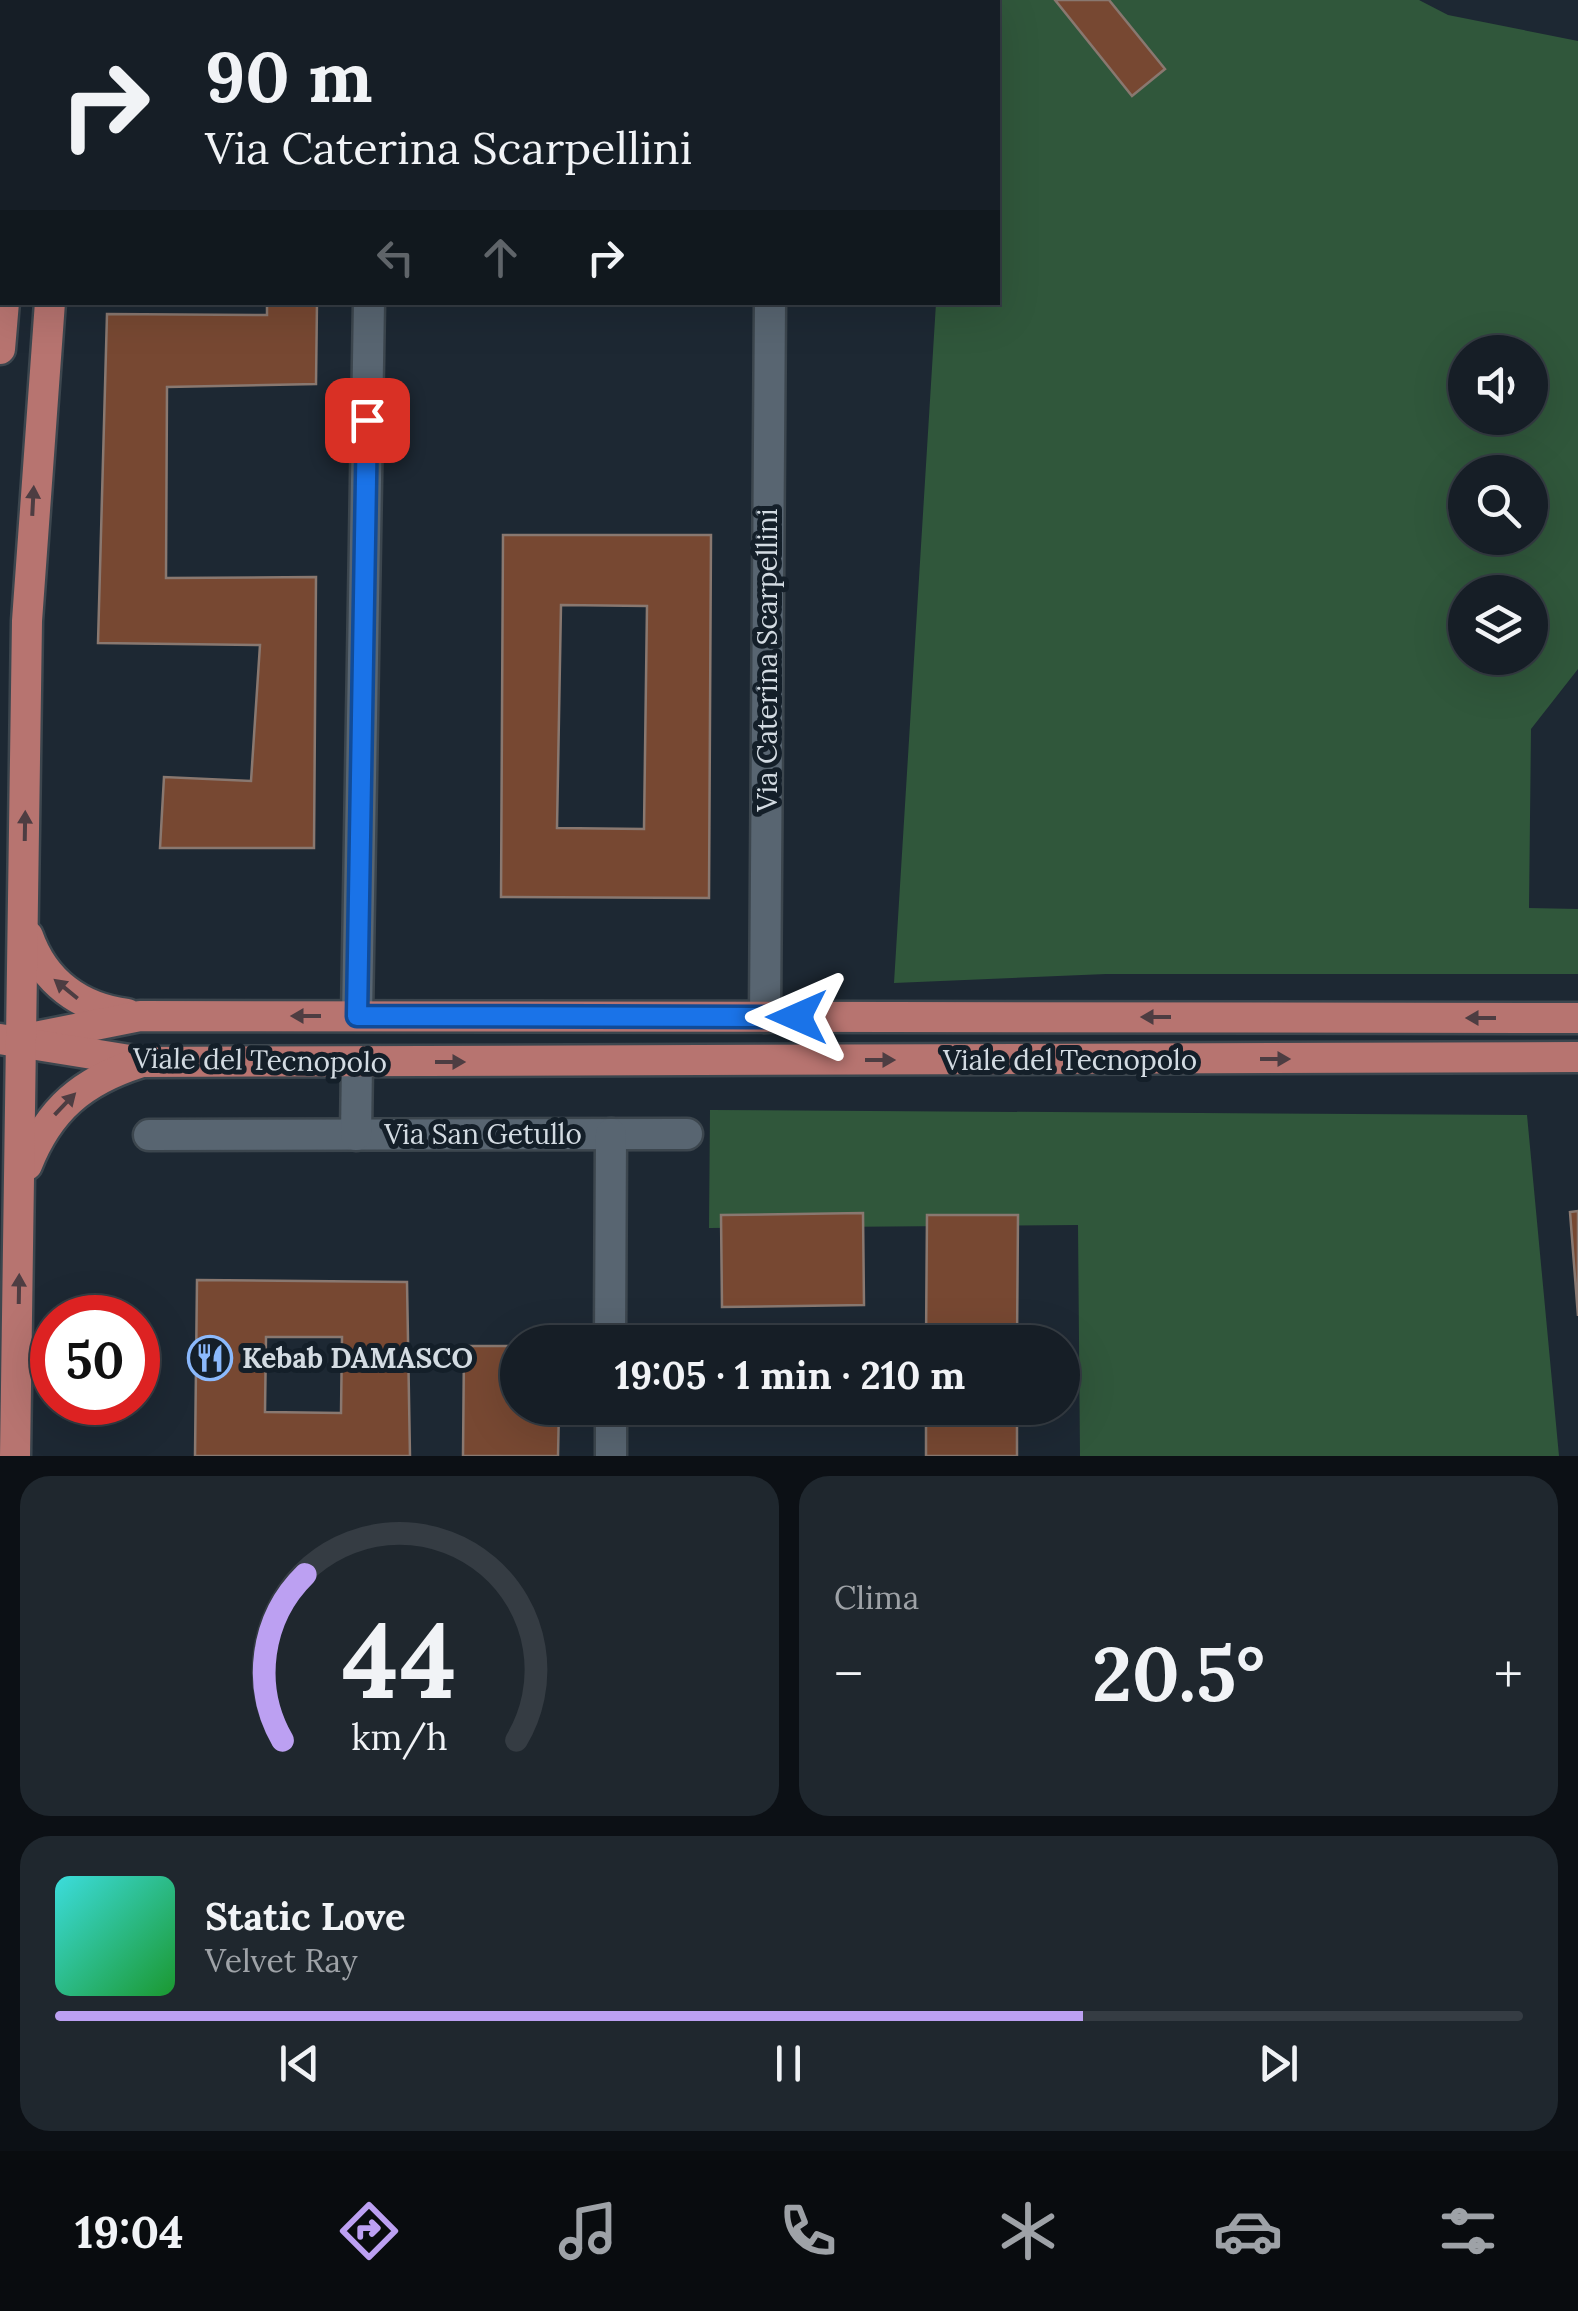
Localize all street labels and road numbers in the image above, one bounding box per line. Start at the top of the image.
street label: Via Caterina Scarpellini [749,508,785,813]
street label: Viale del Tecnopolo [132,1040,387,1080]
street label: Viale del Tecnopolo [942,1042,1197,1078]
street label: Via San Getullo [383,1116,582,1152]

